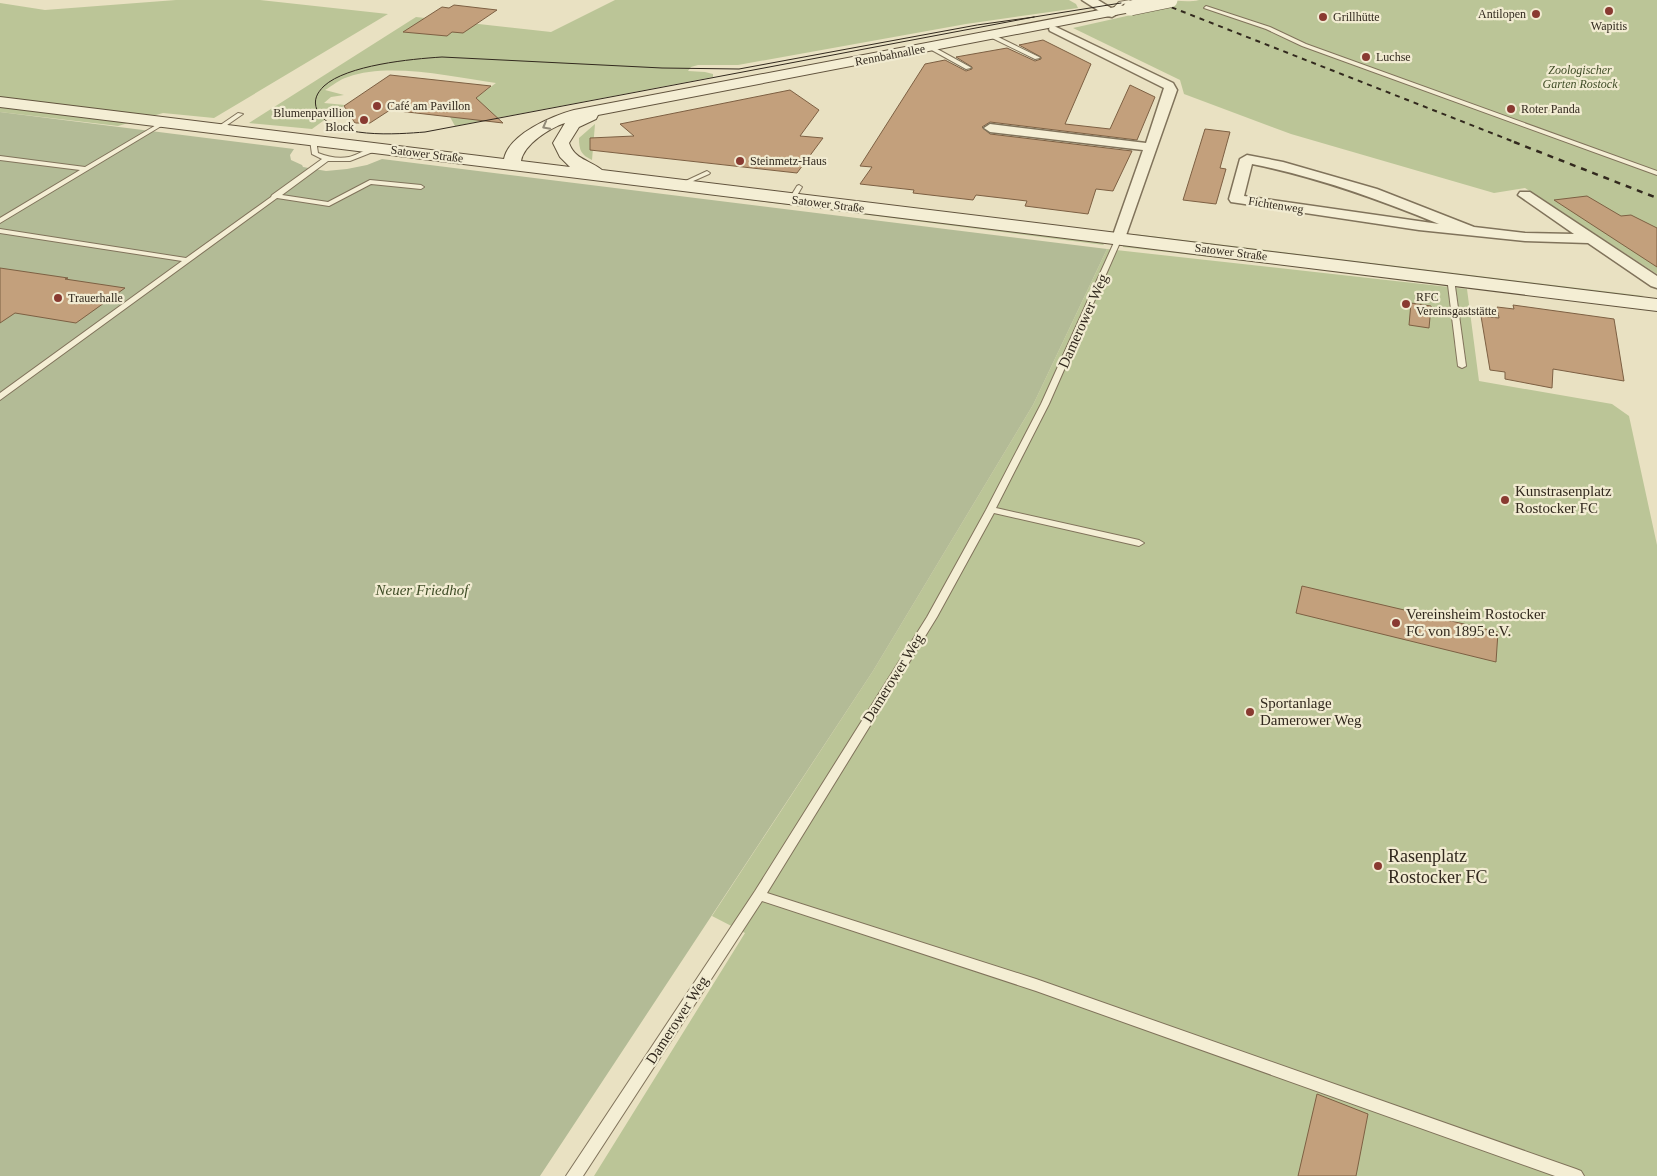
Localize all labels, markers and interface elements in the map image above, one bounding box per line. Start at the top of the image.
marker: Wapitis [1603,5,1615,17]
place label: Antilopen [1478,7,1526,21]
marker: Antilopen [1530,8,1542,20]
place label: Grillhütte [1333,10,1380,24]
marker: Grillhütte [1317,11,1329,23]
place label: Wapitis [1591,19,1628,33]
street label: Rennbahnallee [854,41,926,69]
place label: Luchse [1376,50,1411,64]
marker: Luchse [1360,51,1372,63]
park label: Zoologischer Garten Rostock [1543,63,1618,91]
place label: Café am Pavillon [387,99,470,113]
marker: Café am Pavillon [371,100,383,112]
place label: Roter Panda [1521,102,1581,116]
marker: Roter Panda [1505,103,1517,115]
place label: Blumenpavillion Block [273,106,354,134]
marker: Blumenpavillion Block [358,114,370,126]
one-way arrow [542,120,551,130]
street label: Satower Straße [390,143,464,165]
place label: Steinmetz-Haus [750,154,827,168]
marker: Steinmetz-Haus [734,155,746,167]
street label: Satower Straße [791,193,865,215]
street label: Fichtenweg [1247,194,1305,216]
street label: Satower Straße [1194,241,1268,263]
street label: Damerower Weg [1055,271,1111,371]
place label: RFC Vereinsgaststätte [1416,290,1497,318]
place label: Trauerhalle [68,291,123,305]
marker: Trauerhalle [52,292,64,304]
marker: RFC Vereinsgaststätte [1400,298,1412,310]
place label: Kunstrasenplatz Rostocker FC [1515,483,1612,516]
marker: Kunstrasenplatz Rostocker FC [1499,494,1511,506]
park label: Neuer Friedhof [375,582,470,598]
place label: Vereinsheim Rostocker FC von 1895 e.V. [1406,606,1546,639]
marker: Vereinsheim Rostocker FC von 1895 e.V. [1390,617,1402,629]
street label: Damerower Weg [859,630,927,725]
place label: Sportanlage Damerower Weg [1260,695,1362,728]
marker: Sportanlage Damerower Weg [1244,706,1256,718]
place label: Rasenplatz Rostocker FC [1388,846,1488,887]
marker: Rasenplatz Rostocker FC [1372,860,1384,872]
street label: Damerower Weg [643,973,712,1067]

